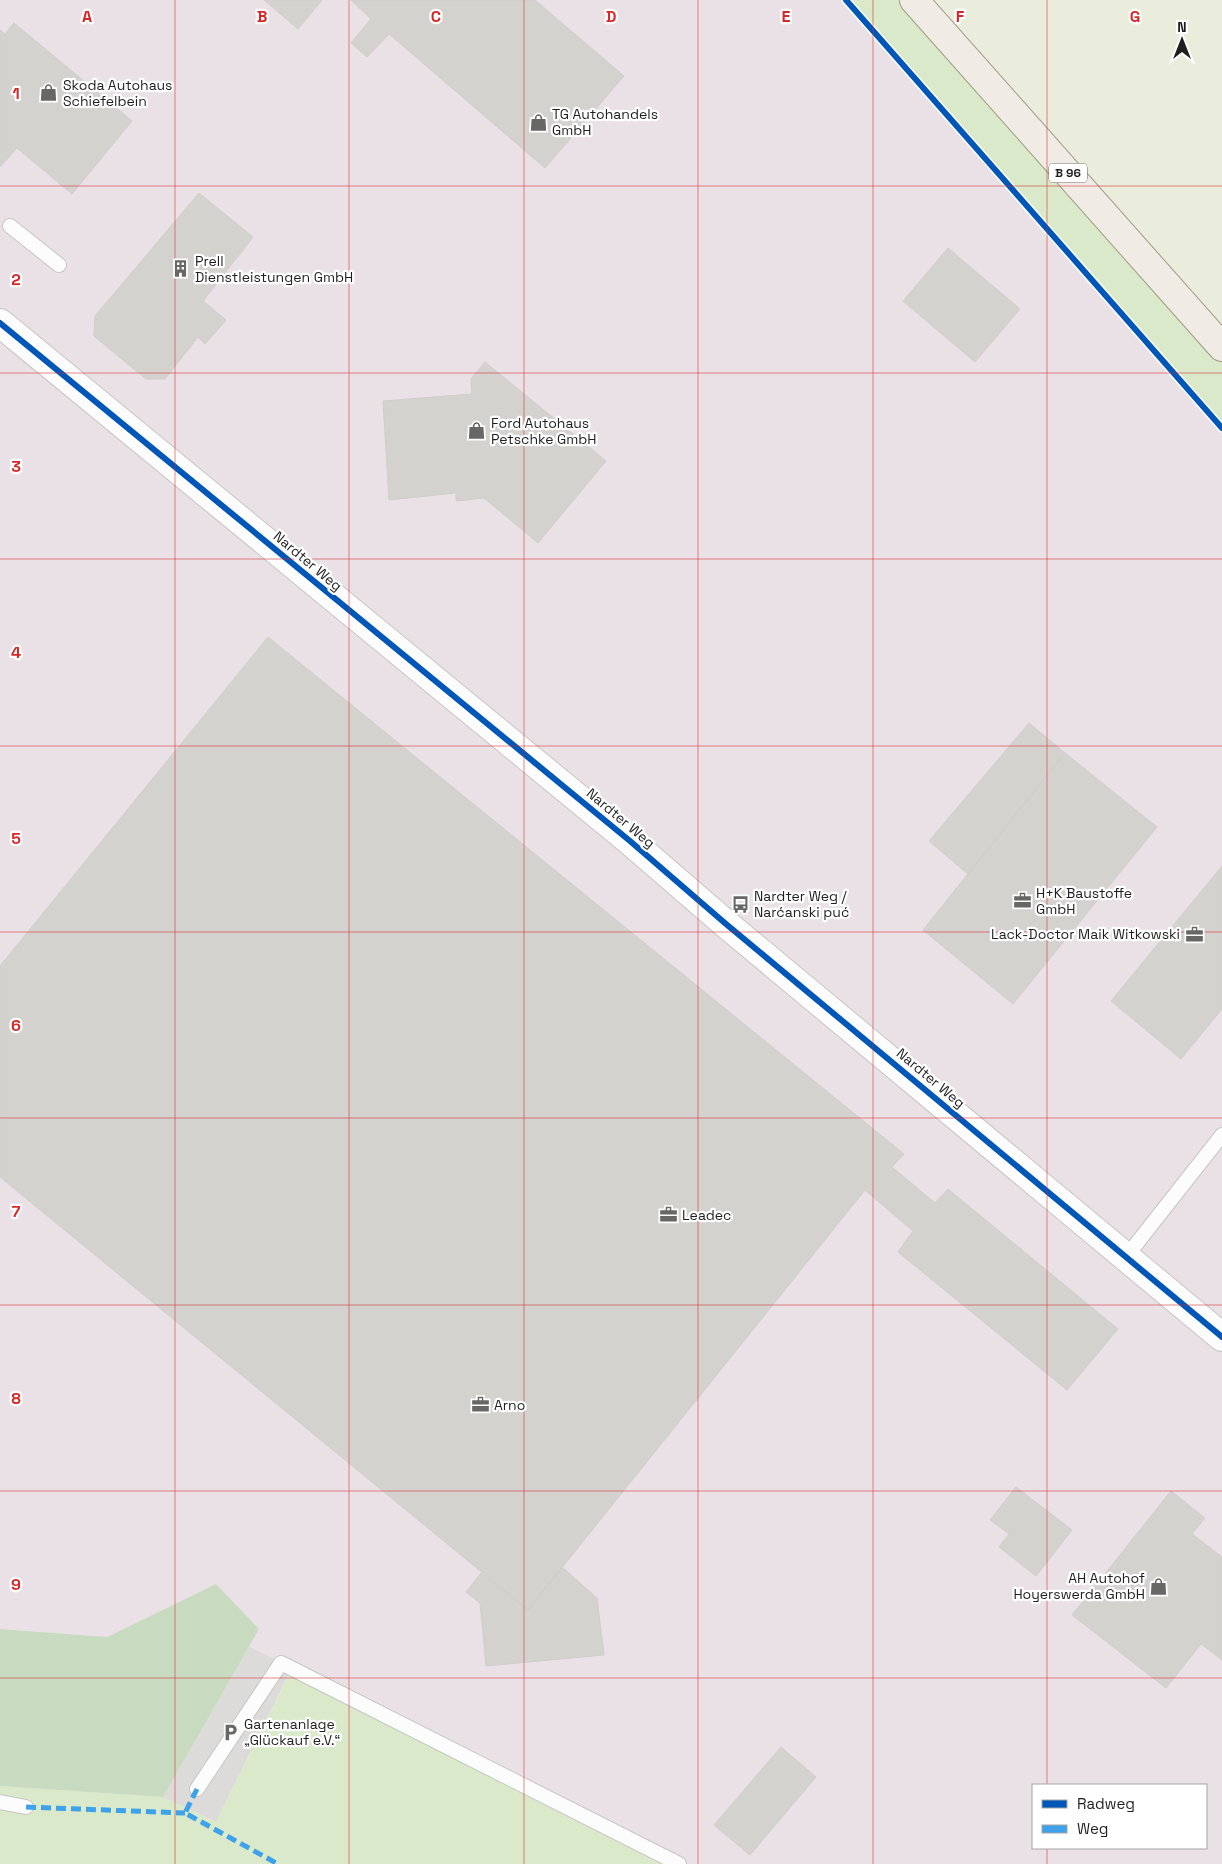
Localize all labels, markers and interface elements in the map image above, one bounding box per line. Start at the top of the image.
text: A [82,6,92,27]
text: B [257,6,267,27]
text: C [431,6,441,27]
text: D [606,6,616,27]
text: E [782,6,791,27]
text: F [956,6,965,27]
text: G [1130,6,1140,27]
north arrow [1157,15,1207,65]
text: N [1177,18,1187,36]
place label: Skoda Autohaus Schiefelbein [63,76,173,110]
text: 1 [12,83,20,104]
shop icon: Skoda Autohaus Schiefelbein [39,83,59,103]
place label: TG Autohandels GmbH [552,105,658,139]
shop icon: TG Autohandels GmbH [528,112,548,132]
road number: B 96 [1049,164,1087,182]
place label: Prell Dienstleistungen GmbH [195,252,353,286]
building icon: Prell Dienstleistungen GmbH [171,259,191,279]
text: 2 [11,269,21,290]
place label: Ford Autohaus Petschke GmbH [491,414,597,448]
shop icon: Ford Autohaus Petschke GmbH [467,421,487,441]
text: 3 [11,456,21,477]
street label: Nardter Weg [270,527,346,595]
text: 4 [11,642,21,663]
street label: Nardter Weg [583,784,659,852]
text: 5 [11,828,21,849]
place label: H+K Baustoffe GmbH [1036,884,1132,918]
place label: Nardter Weg / Narćanski puć [754,887,849,921]
office icon: H+K Baustoffe GmbH [1012,891,1032,911]
bus stop icon: Nardter Weg / Narćanski puć [730,894,750,914]
office icon: Lack-Doctor Maik Witkowski [1184,924,1204,944]
place label: Lack-Doctor Maik Witkowski [991,925,1180,943]
text: 6 [11,1015,21,1036]
street label: Nardter Weg [893,1044,969,1112]
text: 7 [12,1201,21,1222]
office icon: Leadec [658,1205,678,1225]
place label: Leadec [682,1206,731,1224]
text: 8 [11,1388,21,1409]
office icon: Arno [470,1395,490,1415]
place label: Arno [494,1396,525,1414]
place label: AH Autohof Hoyerswerda GmbH [1013,1569,1145,1603]
text: 9 [11,1574,21,1595]
shop icon: AH Autohof Hoyerswerda GmbH [1149,1576,1169,1596]
place label: Gartenanlage „Glückauf e.V.“ [244,1715,341,1749]
parking icon: Gartenanlage „Glückauf e.V.“ [220,1722,240,1742]
legend [1032,1784,1207,1849]
text: Radweg [1077,1794,1135,1813]
text: Weg [1077,1819,1108,1838]

